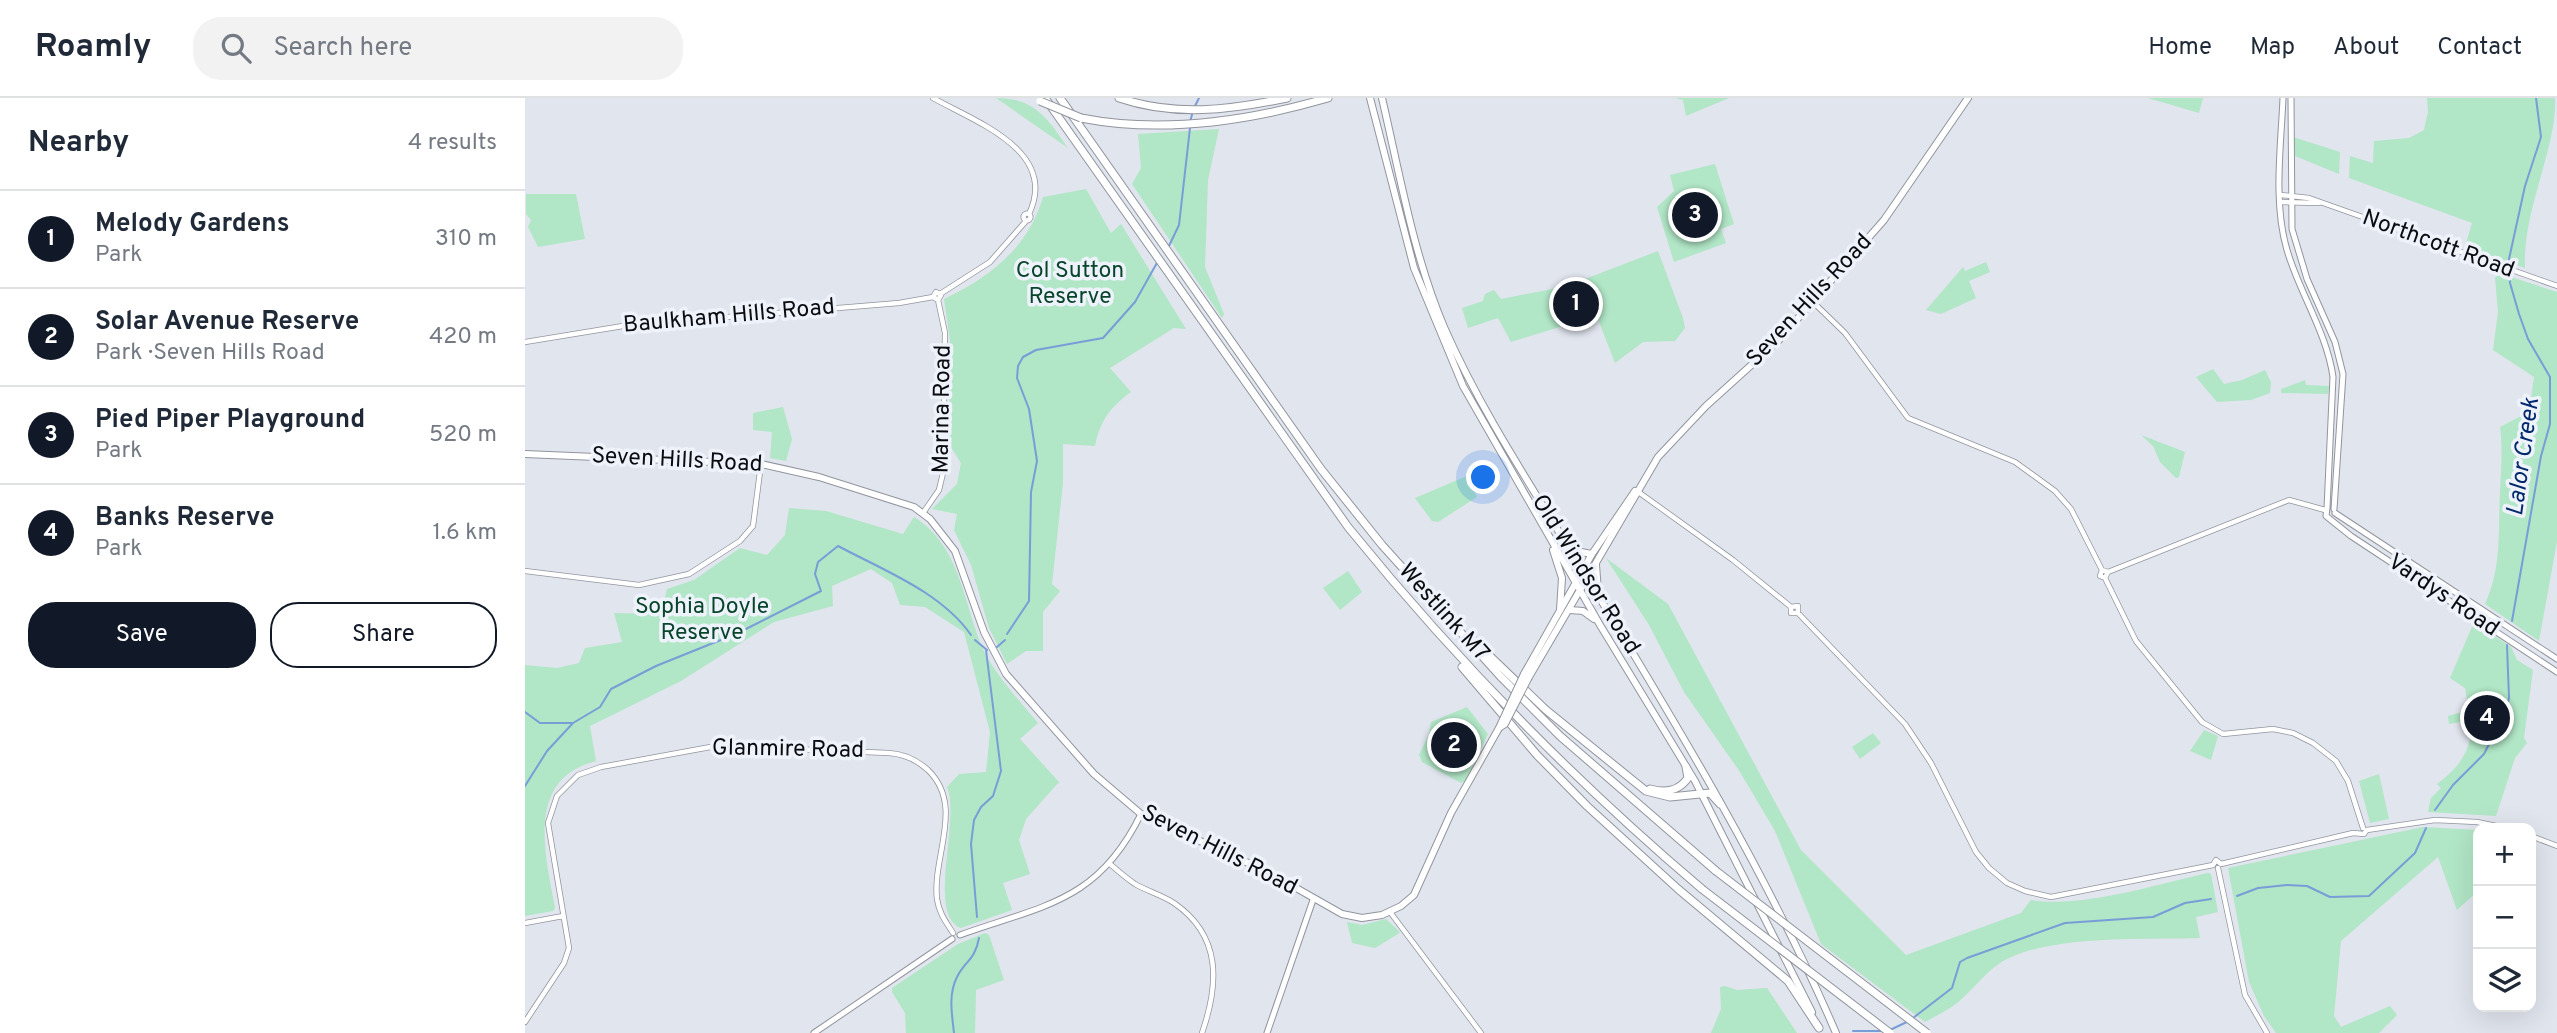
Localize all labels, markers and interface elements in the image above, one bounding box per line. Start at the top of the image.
search box [193,17,683,80]
text: Roamly [35,27,151,69]
icon: search [217,29,255,67]
text: Search here [273,32,412,65]
text: Home [2148,33,2212,63]
text: Map [2250,33,2295,63]
text: About [2333,33,2399,63]
text: Contact [2437,33,2522,63]
text: Nearby [28,125,129,162]
text: 4 results [408,129,497,158]
pin: 3 [1672,189,1718,241]
street label: Northcott Road [2358,204,2518,286]
text: Melody Gardens [95,208,290,241]
text: 1 [46,225,56,254]
text: 310 m [435,225,497,254]
street label: Seven Hills Road [1741,228,1879,374]
text: Park [95,241,142,270]
park label: Col Sutton Reserve [1016,257,1124,312]
pin: 1 [1553,278,1599,330]
street label: Baulkham Hills Road [622,293,836,341]
text: Solar Avenue Reserve [95,306,359,339]
text: 2 [44,323,58,352]
text: 420 m [429,323,497,352]
text: Park · Seven Hills Road [95,339,325,368]
street label: Marina Road [927,344,959,474]
water label: Lalor Creek [2501,395,2547,518]
text: Pied Piper Playground [95,404,365,437]
text: 3 [44,421,58,450]
text: 520 m [429,421,497,450]
text: Park [95,437,142,466]
street label: Seven Hills Road [591,442,763,480]
your location [1466,460,1500,494]
street label: Old Windsor Road [1524,490,1646,660]
text: Banks Reserve [95,502,275,535]
text: 4 [44,519,58,548]
text: 1.6 km [432,519,497,548]
text: Park [95,535,142,564]
street label: Vardys Road [2382,548,2504,644]
street label: Westlink M7 [1391,558,1495,668]
park label: Sophia Doyle Reserve [635,593,769,648]
button: Save [28,602,256,668]
button: Share [270,602,497,668]
pin: 4 [2464,692,2510,744]
pin: 2 [1431,719,1477,771]
street label: Glanmire Road [712,734,864,766]
street label: Seven Hills Road [1136,799,1302,903]
map controls [2473,823,2536,1012]
button: + [2473,823,2536,886]
button: − [2473,886,2536,949]
button: layers [2473,949,2536,1012]

